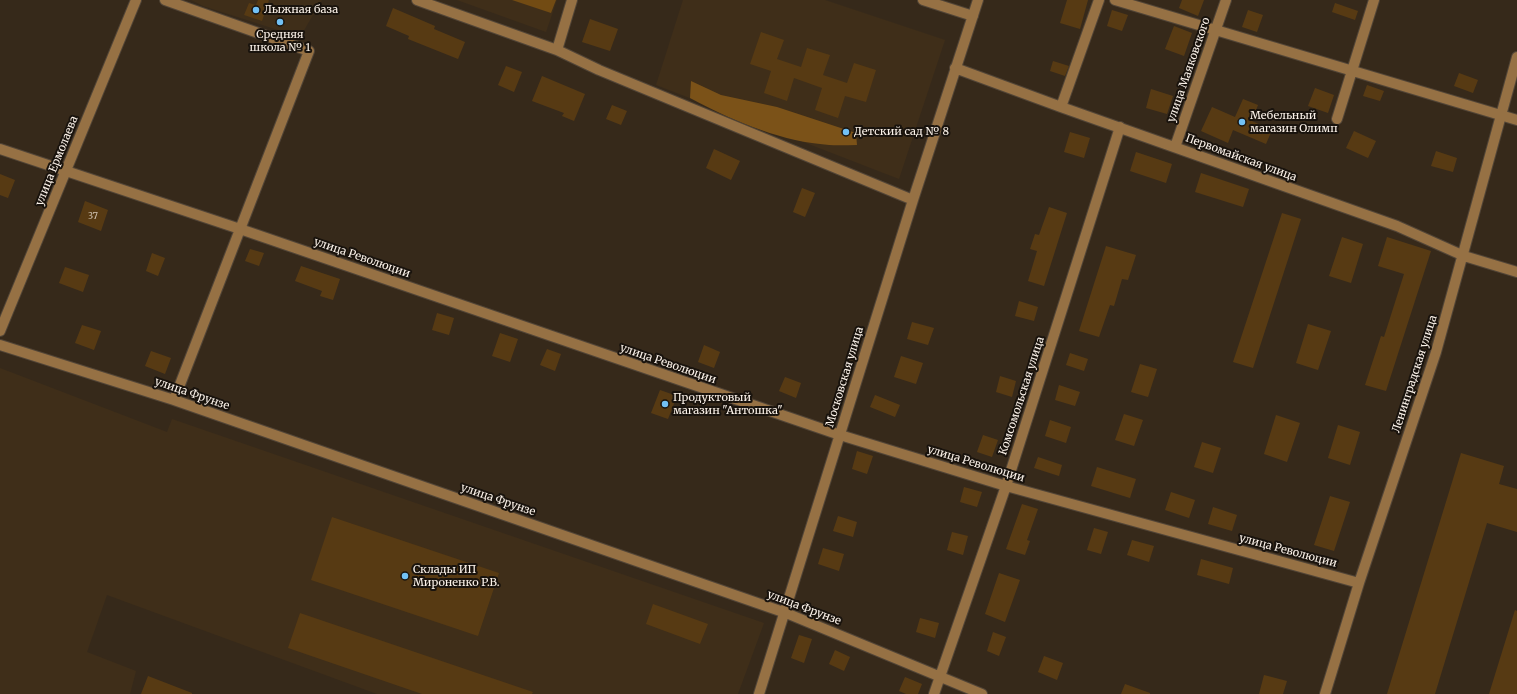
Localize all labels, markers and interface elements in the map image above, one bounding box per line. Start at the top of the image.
place label: Лыжная база [264,3,338,17]
marker: Лыжная база [251,5,261,15]
street label: улица Маяковского [1165,16,1213,124]
marker: Средняя школа № 1 [275,17,285,27]
place label: Средняя школа № 1 [250,28,310,54]
place label: Мебельный магазин Олимп [1250,109,1338,135]
street label: улица Ермолаева [33,114,81,208]
marker: Мебельный магазин Олимп [1237,117,1247,127]
place label: Детский сад № 8 [854,125,949,139]
marker: Детский сад № 8 [841,127,851,137]
street label: Первомайская улица [1184,132,1298,184]
house number: 37 [88,211,98,221]
street label: улица Революции [312,235,412,281]
street label: Ленинградская улица [1390,314,1440,434]
street label: Московская улица [823,325,867,429]
street label: Комсомольская улица [997,335,1047,457]
street label: улица Революции [618,341,718,387]
street label: улица Фрунзе [153,375,231,413]
place label: Продуктовый магазин "Антошка" [673,391,783,417]
marker: Продуктовый магазин "Антошка" [660,399,670,409]
street label: улица Революции [926,443,1026,485]
street label: улица Фрунзе [459,481,537,519]
street label: улица Революции [1238,532,1338,570]
place label: Склады ИП Мироненко Р.В. [413,563,500,589]
marker: Склады ИП Мироненко Р.В. [400,571,410,581]
street label: улица Фрунзе [765,588,843,628]

